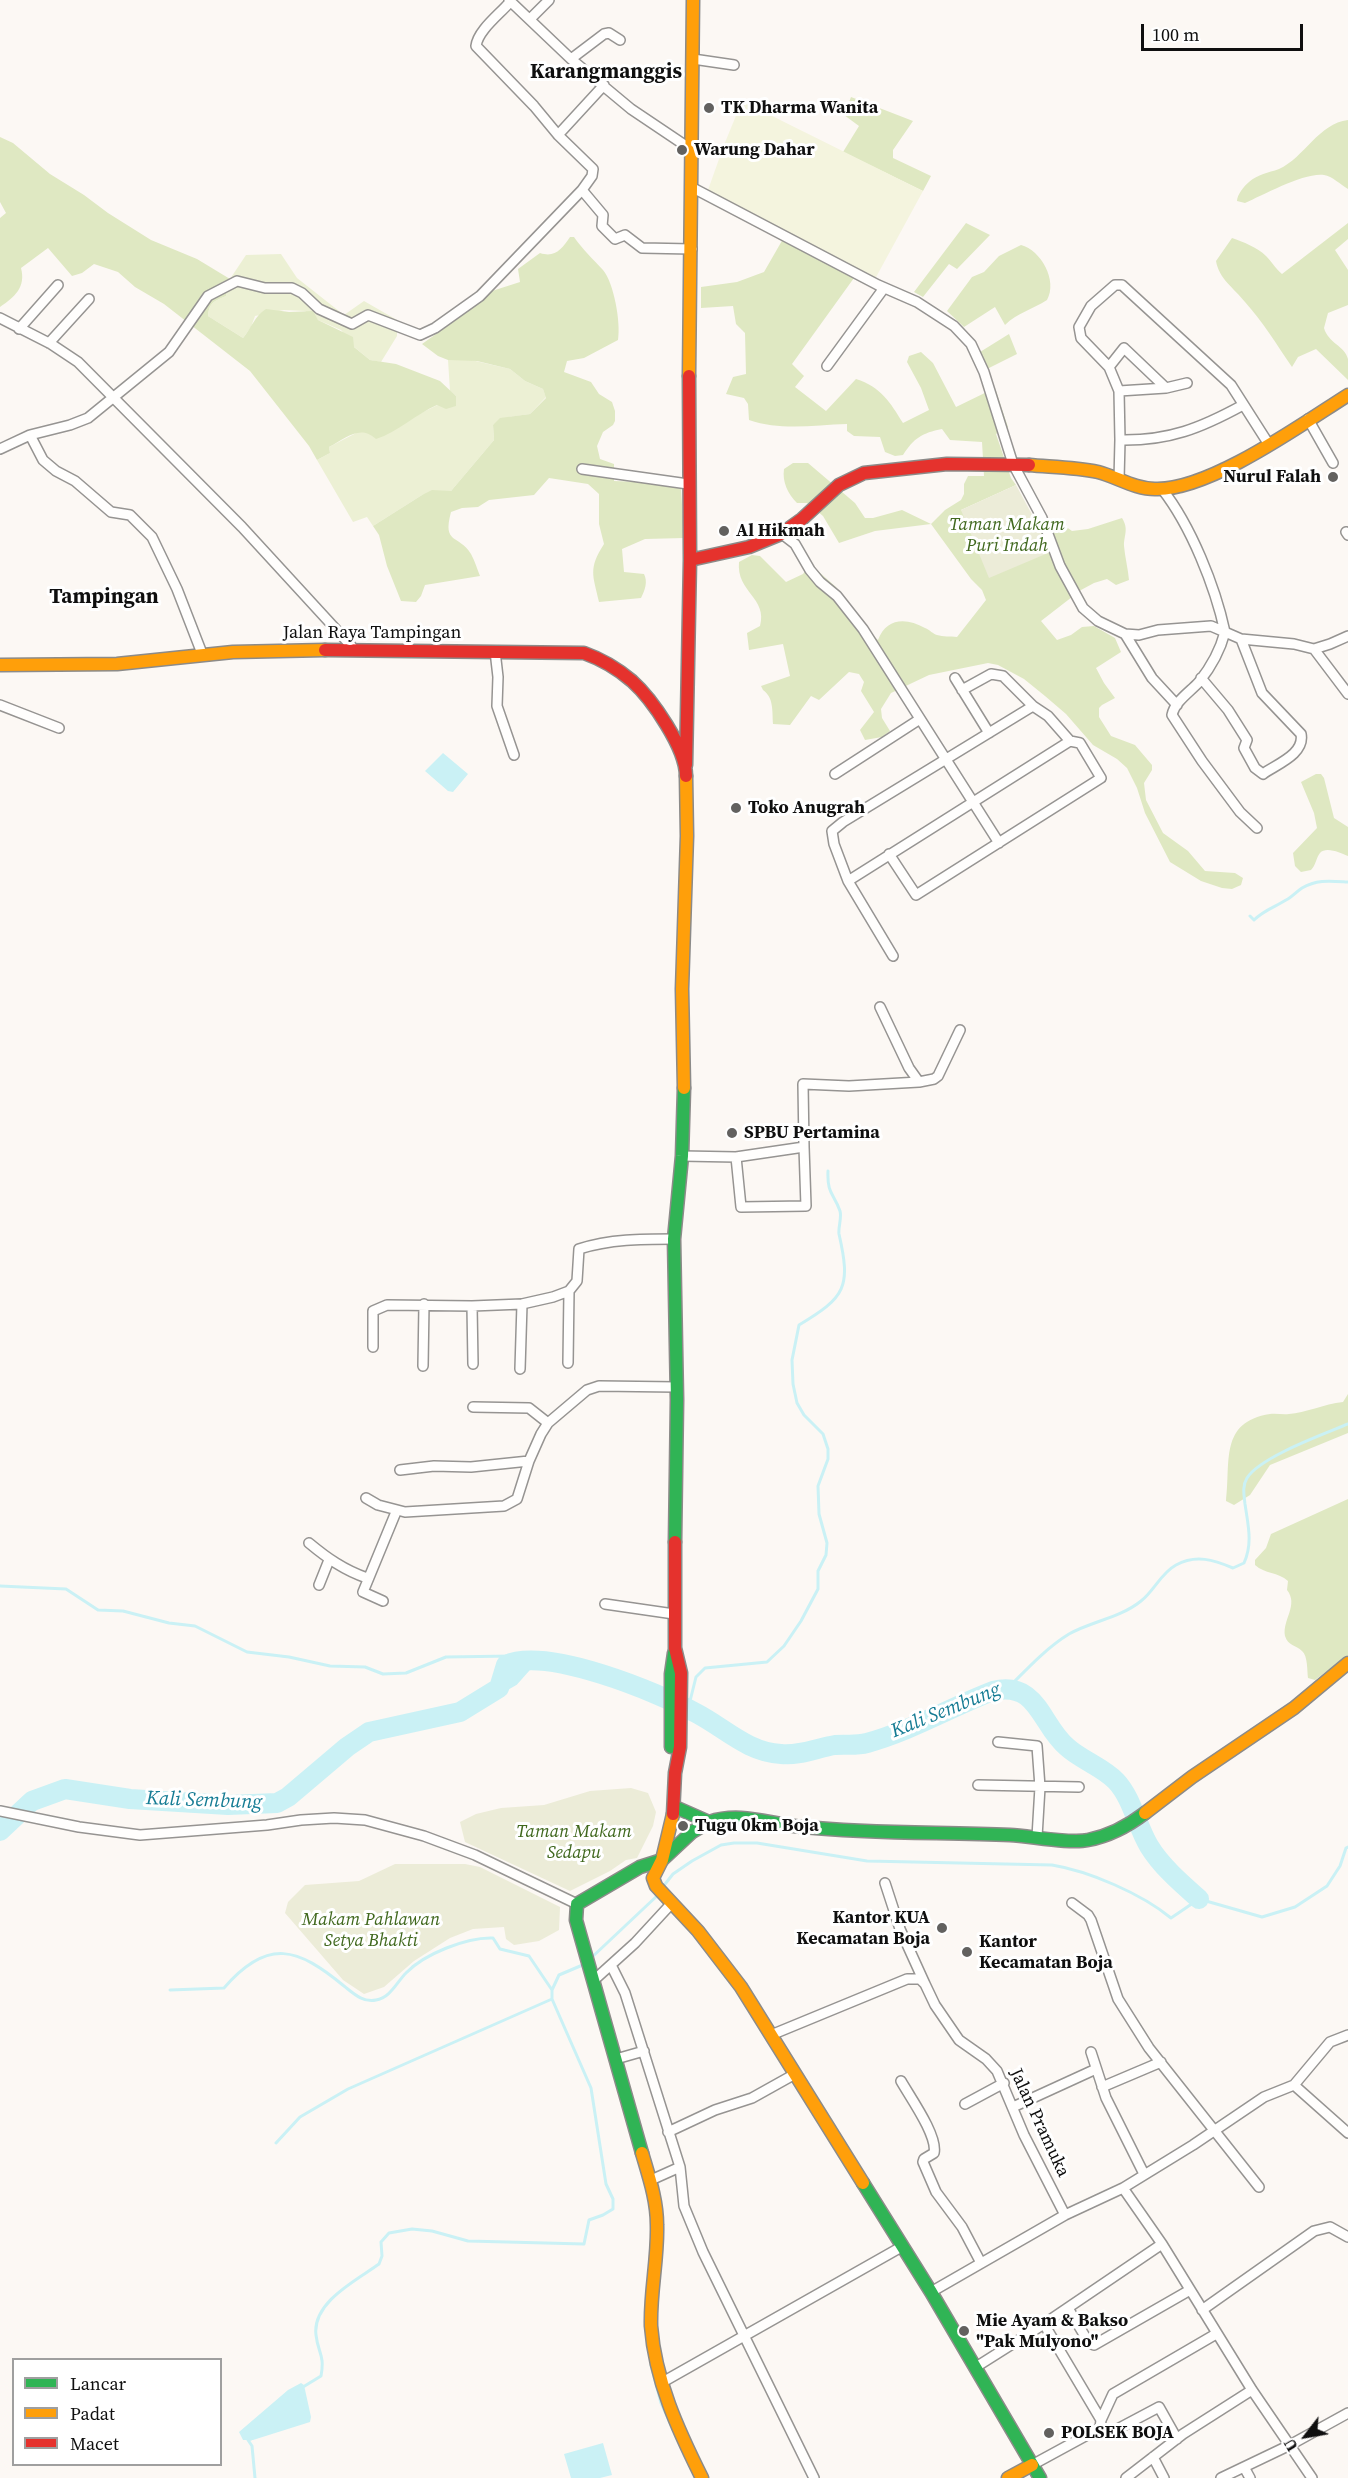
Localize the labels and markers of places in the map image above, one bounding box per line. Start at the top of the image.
place label: TK Dharma Wanita [721,97,878,119]
marker: TK Dharma Wanita [702,101,716,115]
place label: Warung Dahar [694,139,815,161]
marker: Warung Dahar [675,143,689,157]
place label: Nurul Falah [1223,466,1321,488]
marker: Nurul Falah [1326,470,1340,484]
place label: Al Hikmah [736,520,825,542]
marker: Al Hikmah [717,524,731,538]
place label: Toko Anugrah [748,797,865,819]
marker: Toko Anugrah [729,801,743,815]
place label: SPBU Pertamina [744,1122,880,1144]
marker: SPBU Pertamina [725,1126,739,1140]
place label: Tugu 0km Boja [695,1815,819,1837]
marker: Tugu 0km Boja [676,1819,690,1833]
place label: Kantor KUA Kecamatan Boja [796,1907,930,1950]
marker: Kantor KUA Kecamatan Boja [935,1921,949,1935]
place label: Kantor Kecamatan Boja [979,1931,1113,1974]
marker: Kantor Kecamatan Boja [960,1945,974,1959]
place label: Mie Ayam & Bakso "Pak Mulyono" [976,2310,1128,2352]
marker: Mie Ayam & Bakso "Pak Mulyono" [957,2324,971,2338]
place label: POLSEK BOJA [1061,2422,1174,2444]
marker: POLSEK BOJA [1042,2426,1056,2440]

